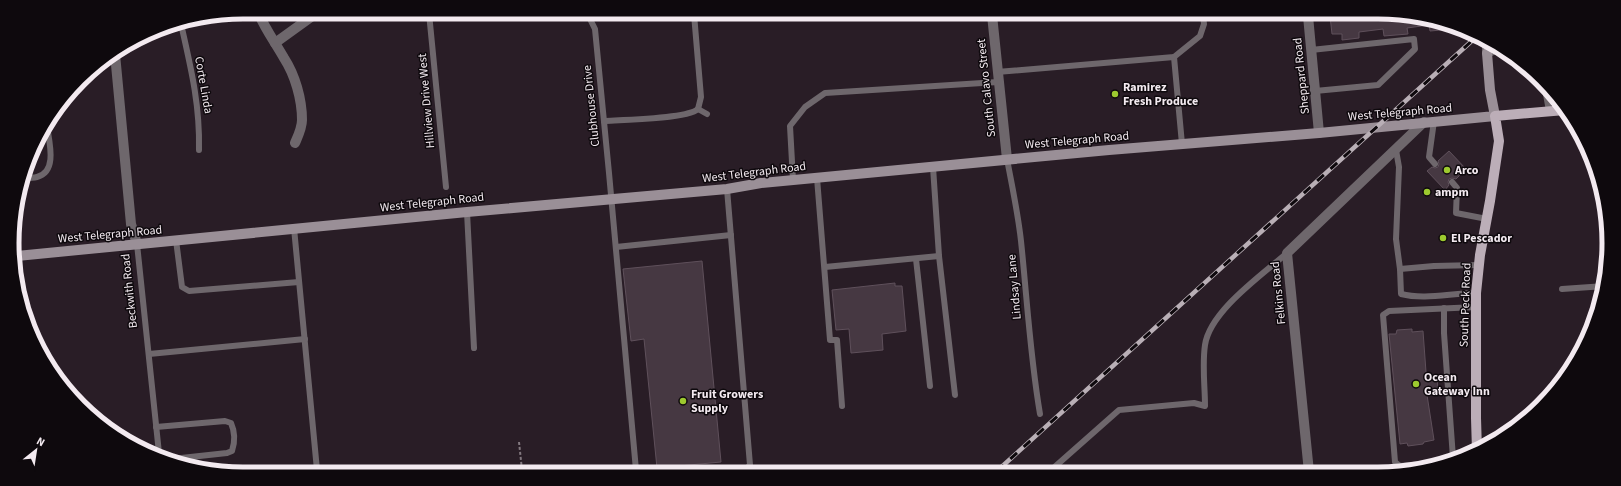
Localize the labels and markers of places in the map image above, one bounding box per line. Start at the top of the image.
place label: Ramirez Fresh Produce [1123,79,1198,110]
marker: Ramirez Fresh Produce [1110,89,1120,99]
place label: Arco [1454,162,1479,179]
marker: Arco [1442,165,1452,175]
place label: ampm [1435,184,1469,201]
marker: ampm [1422,187,1432,197]
place label: El Pescador [1451,230,1512,247]
marker: El Pescador [1438,233,1448,243]
place label: Ocean Gateway Inn [1424,369,1490,400]
marker: Ocean Gateway Inn [1411,379,1421,389]
place label: Fruit Growers Supply [691,386,763,417]
marker: Fruit Growers Supply [678,396,688,406]

